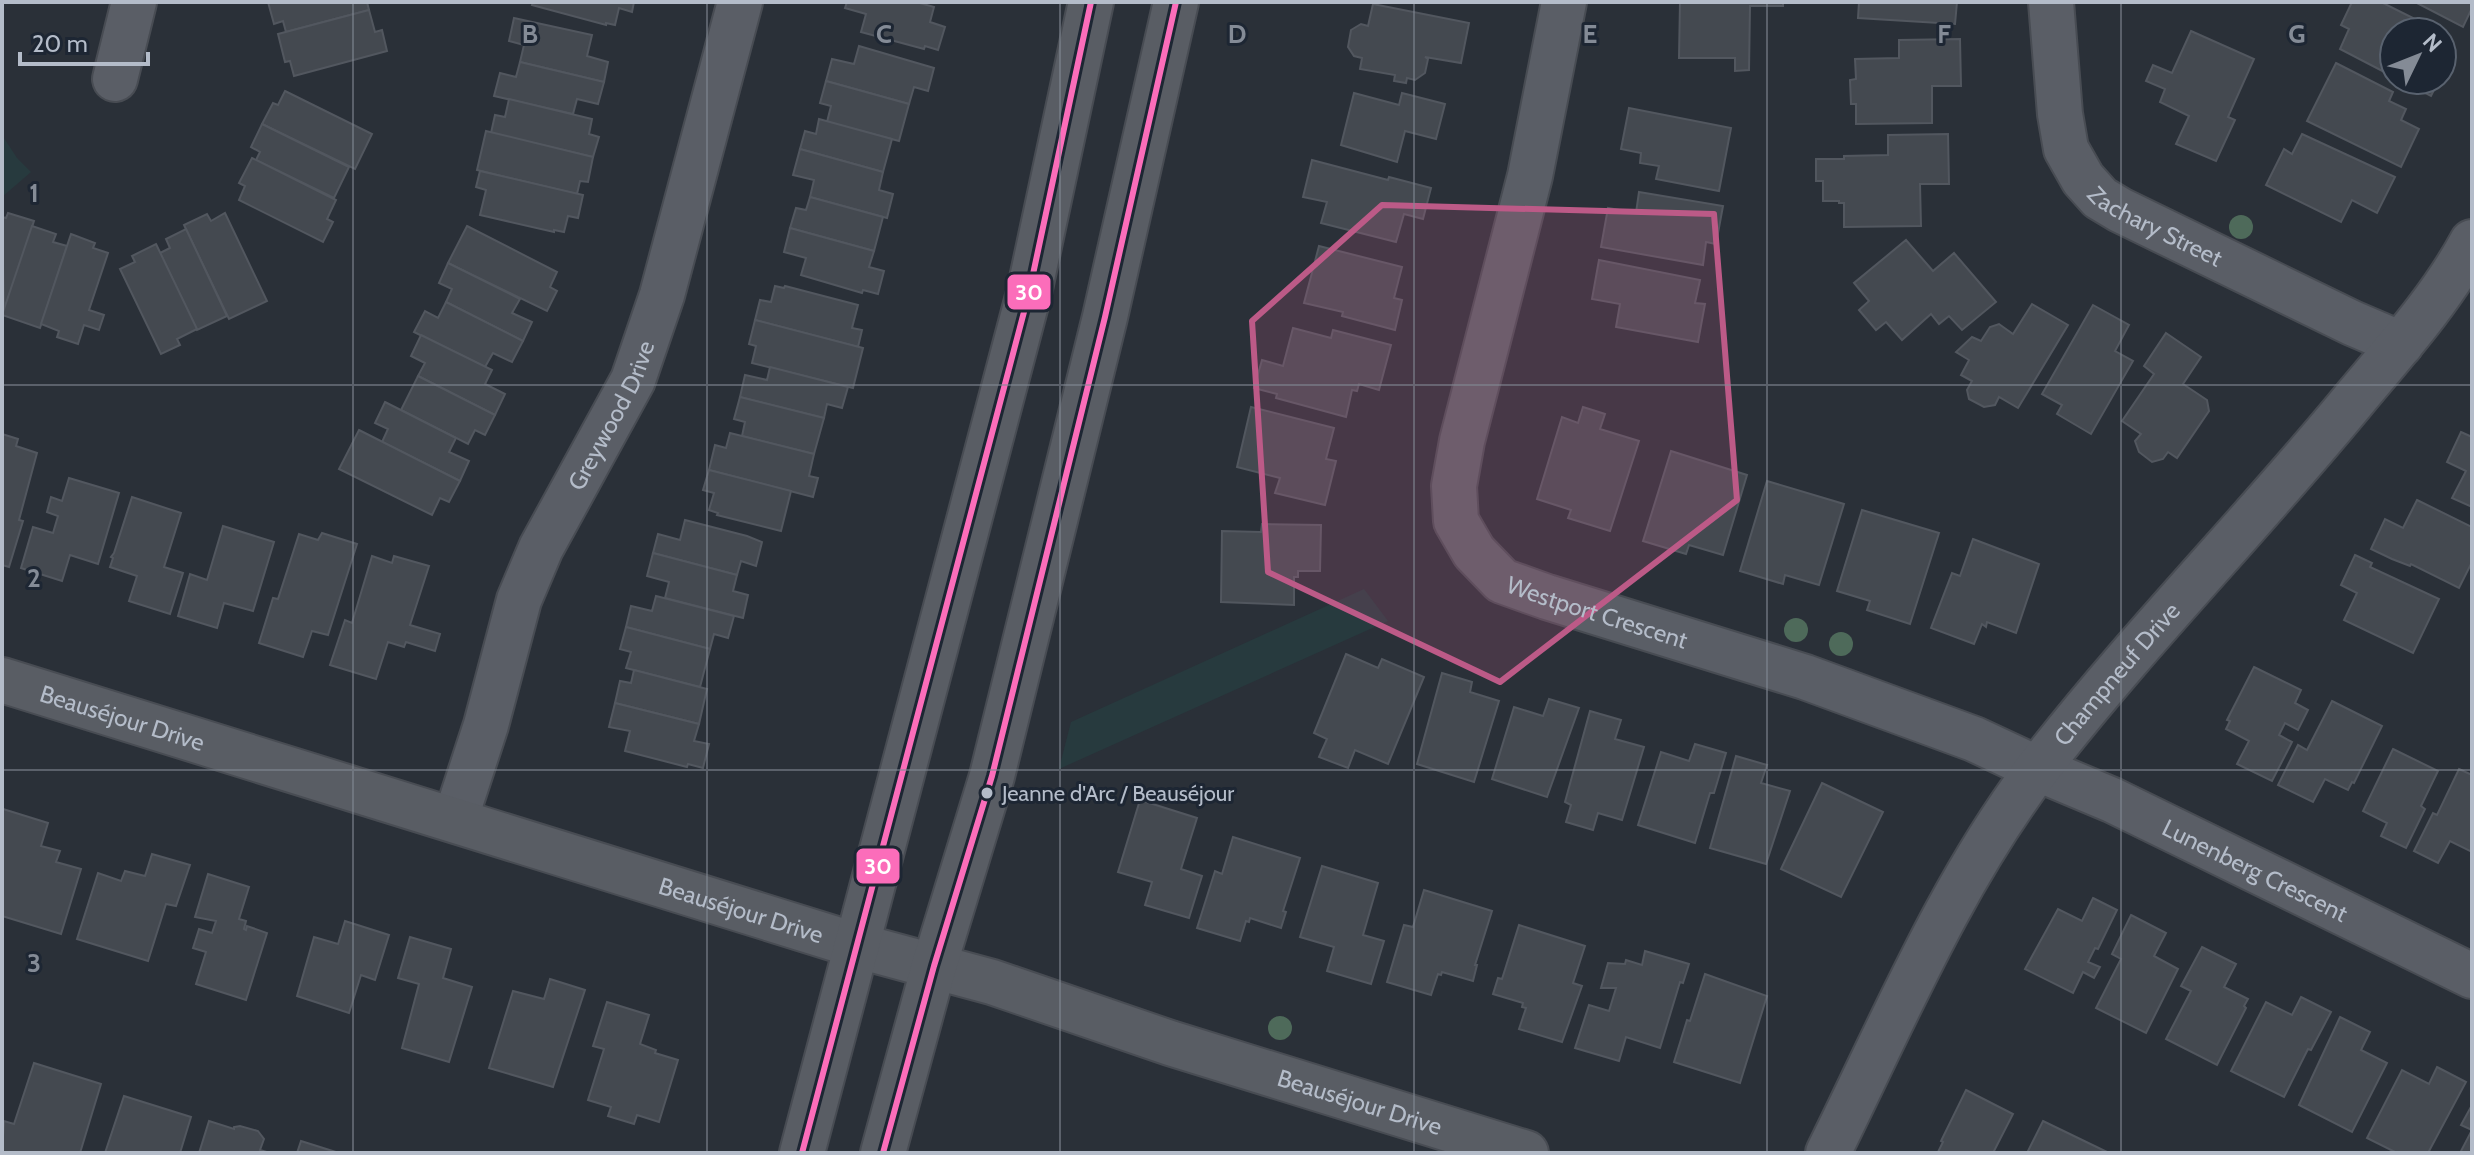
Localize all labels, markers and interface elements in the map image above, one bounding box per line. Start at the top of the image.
scale bar [20,16,148,66]
north arrow [2378,16,2458,96]
text: B [522,18,538,50]
text: C [876,18,892,50]
text: D [1228,18,1246,50]
text: E [1583,18,1597,50]
text: F [1937,18,1951,50]
text: G [2288,18,2306,50]
text: N [2417,28,2447,58]
text: 20 m [32,29,88,58]
text: 1 [29,177,39,209]
street label: Zachary Street [2082,180,2227,272]
line badge: 30 [1006,273,1052,311]
text: 30 [1015,279,1043,306]
street label: Greywood Drive [561,337,660,495]
text: 2 [27,562,41,594]
street label: Westport Crescent [1503,569,1691,654]
street label: Champneuf Drive [2047,596,2186,751]
street label: Beauséjour Drive [37,678,208,757]
place label: Jeanne d'Arc / Beauséjour [1001,780,1234,807]
marker: Jeanne d'Arc / Beauséjour [979,785,995,801]
street label: Lunenberg Crescent [2158,813,2353,928]
line badge: 30 [855,847,901,885]
text: 30 [864,853,892,880]
street label: Beauséjour Drive [655,870,827,949]
text: 3 [27,947,41,979]
street label: Beauséjour Drive [1274,1063,1446,1141]

